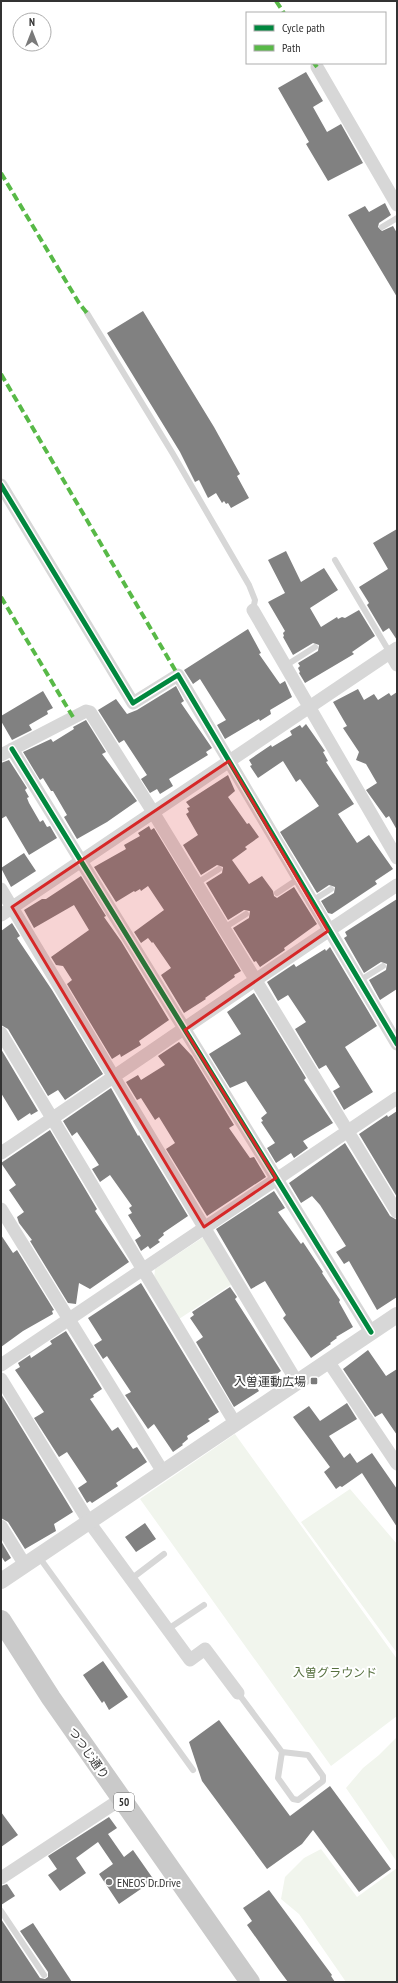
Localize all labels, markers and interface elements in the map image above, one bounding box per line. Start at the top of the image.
north arrow [12,12,52,52]
legend [246,12,386,64]
text: N [29,15,35,29]
text: Cycle path [282,20,325,35]
text: Path [282,40,300,55]
place label: 入曽運動広場 [234,1374,306,1389]
marker: 入曽運動広場 [309,1376,319,1386]
park label: 入曽グラウンド [293,1665,377,1680]
street label: つつじ通り [66,1724,112,1782]
road number: 50 [114,1793,134,1811]
place label: ENEOS Dr.Drive [117,1875,181,1890]
marker: ENEOS Dr.Drive [104,1877,114,1887]

